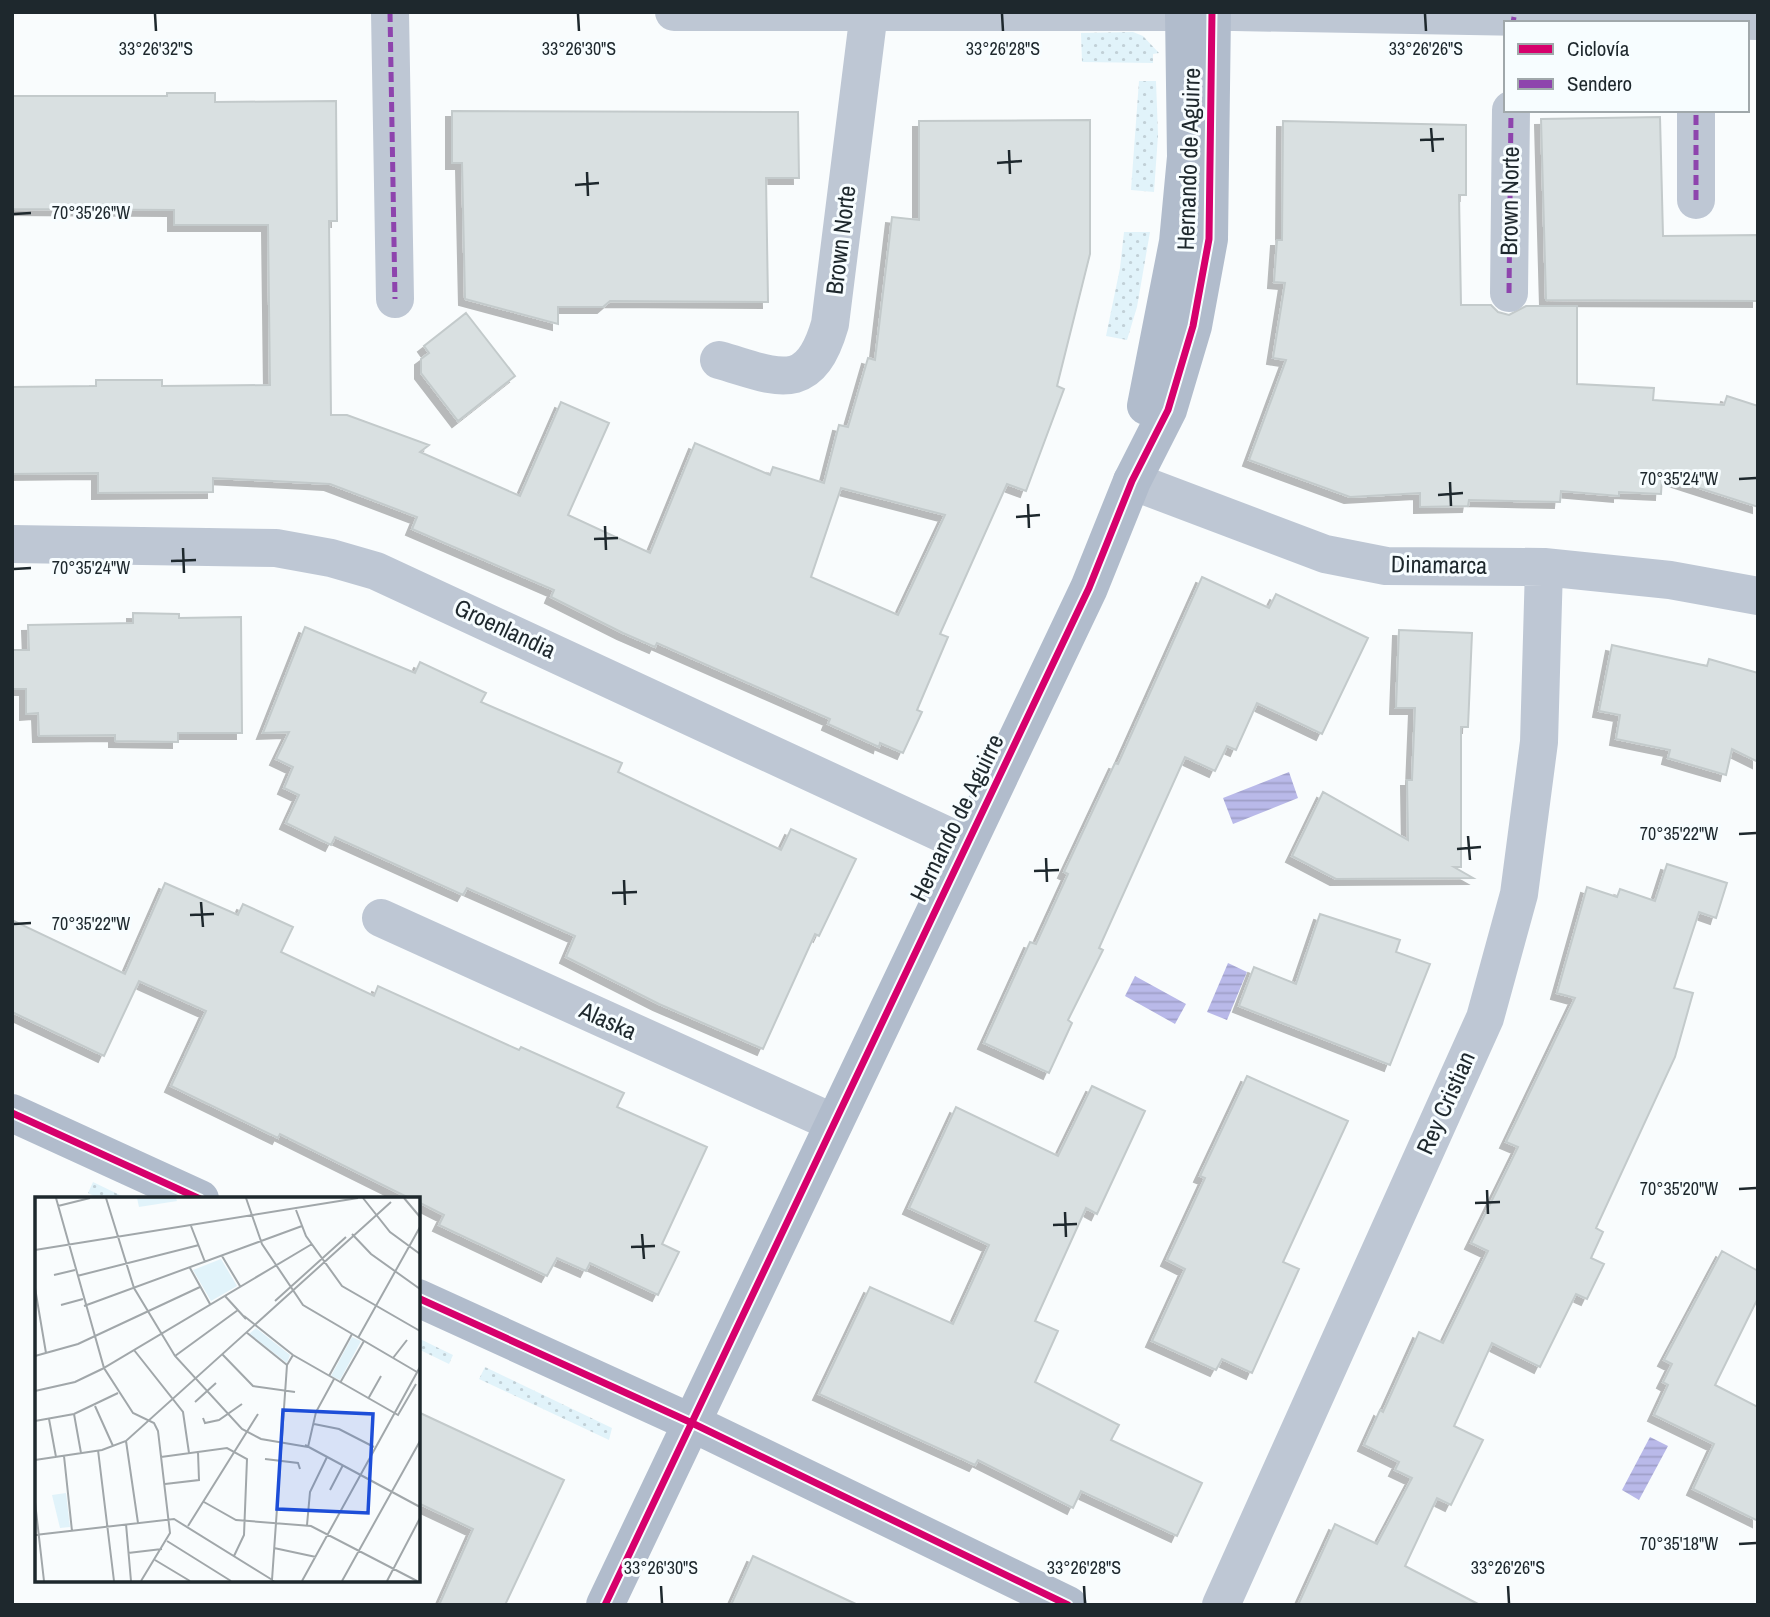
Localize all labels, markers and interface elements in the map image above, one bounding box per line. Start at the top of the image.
legend [1504,21,1749,112]
text: Ciclovía [1567,34,1630,63]
text: 33°26'32"S [119,36,193,61]
text: 33°26'30"S [542,36,616,61]
text: 33°26'28"S [966,36,1040,61]
text: 33°26'26"S [1389,36,1463,61]
street label: Hernando de Aguirre [1169,67,1207,251]
text: Sendero [1567,69,1632,98]
street label: Brown Norte [1492,146,1526,256]
street label: Brown Norte [817,184,863,296]
text: 70°35'26"W [52,200,130,225]
text: 70°35'24"W [1640,466,1718,491]
street label: Dinamarca [1391,547,1487,581]
text: 70°35'24"W [52,555,130,580]
street label: Groenlandia [450,591,561,666]
street label: Hernando de Aguirre [902,728,1011,907]
text: 70°35'22"W [1640,821,1718,846]
text: 70°35'22"W [52,911,130,936]
street label: Alaska [574,993,642,1047]
street label: Rey Cristian [1408,1046,1482,1159]
text: 70°35'20"W [1640,1176,1718,1201]
inset map [35,1197,420,1582]
text: 70°35'18"W [1640,1531,1718,1556]
text: 33°26'30"S [624,1555,698,1580]
text: 33°26'28"S [1047,1555,1121,1580]
text: 33°26'26"S [1471,1555,1545,1580]

